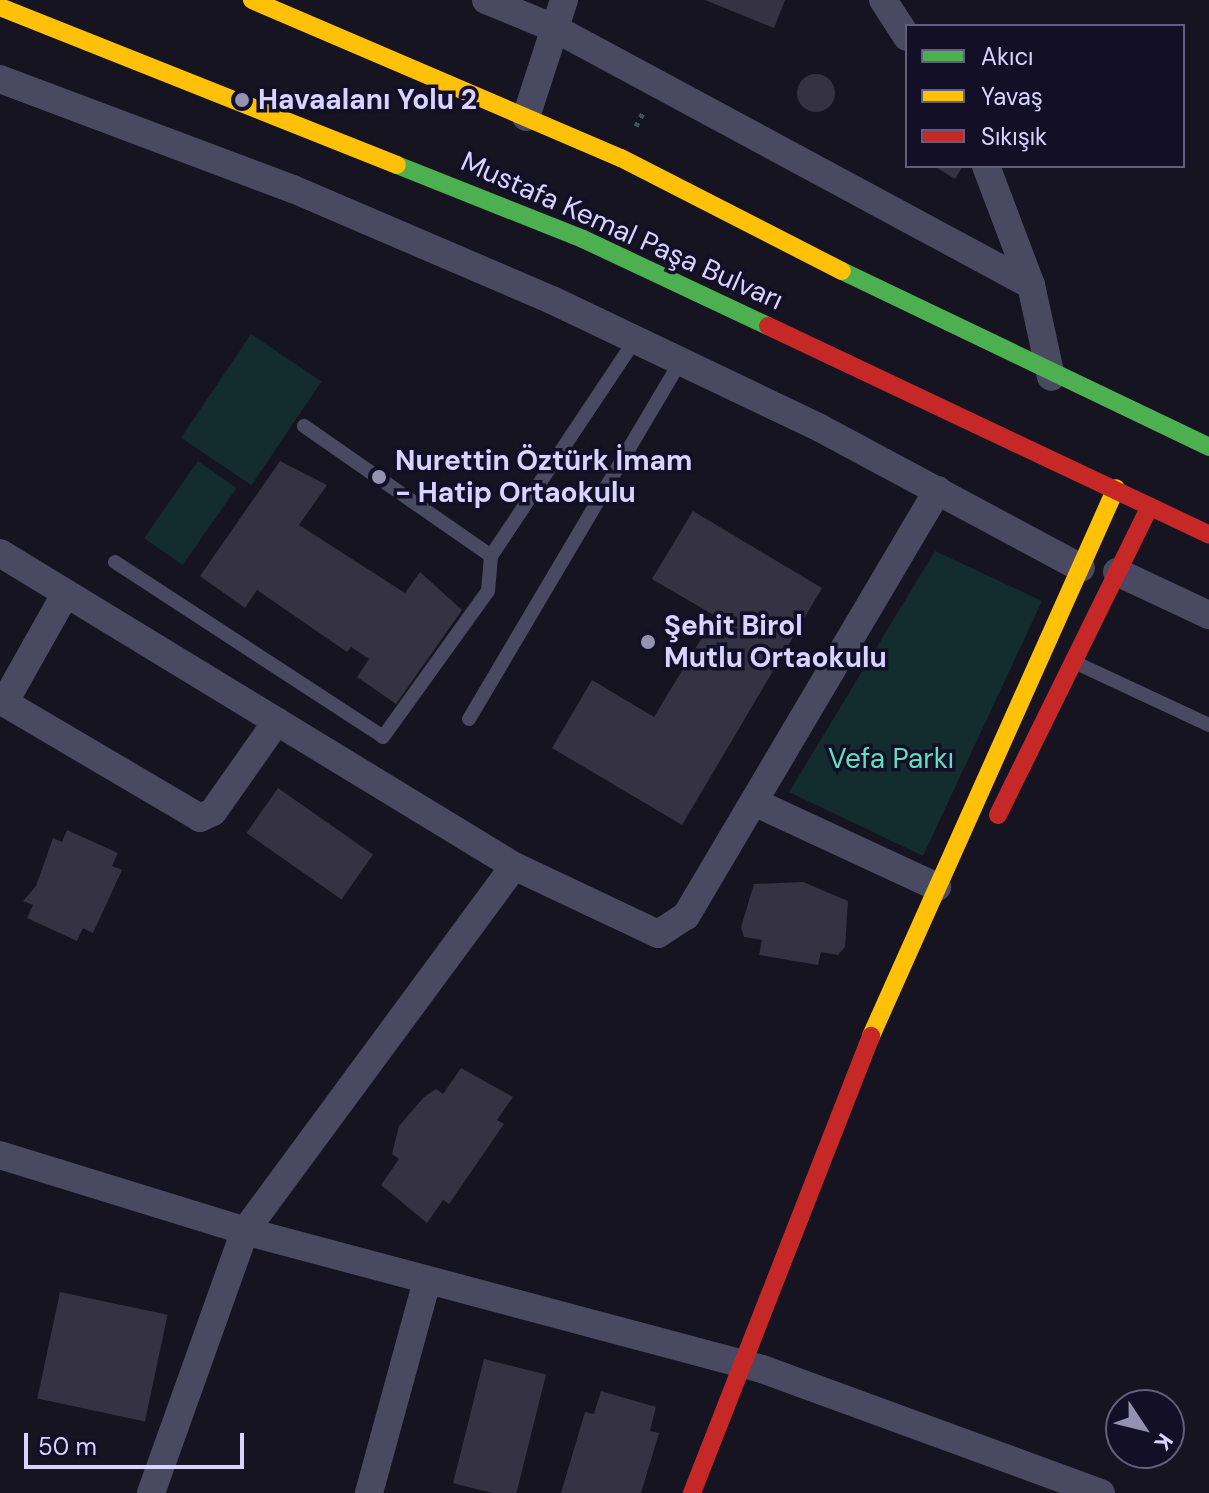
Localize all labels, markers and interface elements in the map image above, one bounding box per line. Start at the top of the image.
legend [905,24,1185,168]
text: Akıcı [981,41,1033,72]
text: Yavaş [981,81,1043,112]
place label: Havaalanı Yolu 2 [258,83,477,117]
marker: Havaalanı Yolu 2 [233,91,251,109]
text: Sıkışık [981,121,1047,152]
street label: Mustafa Kemal Paşa Bulvarı [456,145,788,317]
place label: Nurettin Öztürk İmam - Hatip Ortaokulu [395,444,692,510]
marker: Nurettin Öztürk İmam - Hatip Ortaokulu [370,468,388,486]
place label: Şehit Birol Mutlu Ortaokulu [664,609,887,675]
marker: Şehit Birol Mutlu Ortaokulu [639,633,657,651]
park label: Vefa Parkı [828,742,954,776]
north arrow [1105,1389,1185,1469]
scale bar [28,1417,248,1467]
text: K [1147,1428,1179,1456]
text: 50 m [38,1431,97,1462]

